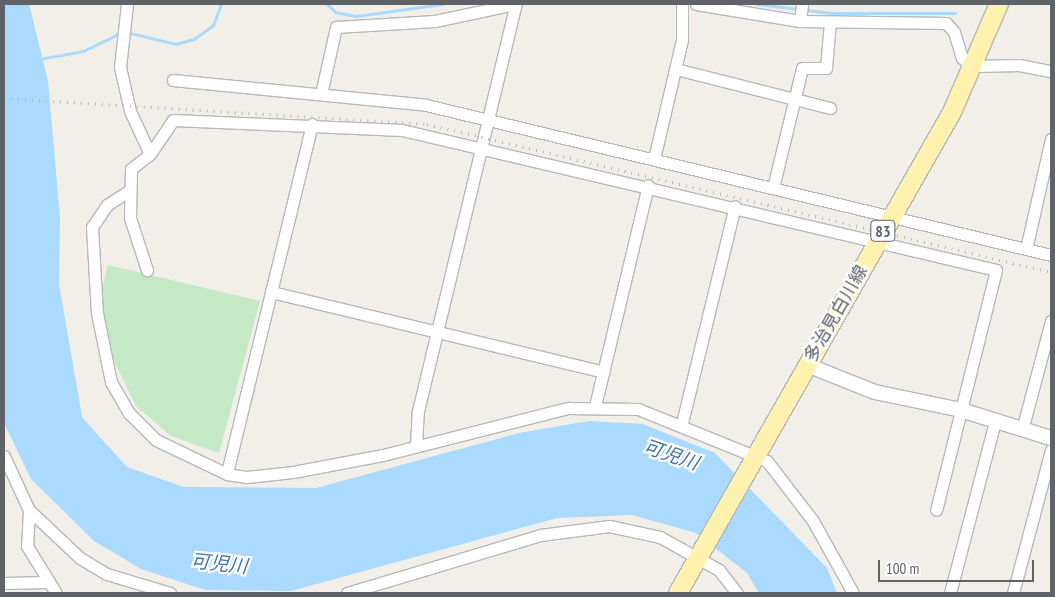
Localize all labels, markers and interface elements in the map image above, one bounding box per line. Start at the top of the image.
road number: 83 [869,218,897,245]
street label: 多治見白川線 [800,262,872,366]
water label: 可児川 [640,435,702,475]
water label: 可児川 [189,550,249,578]
scale bar [880,550,1036,582]
text: 100 m [886,559,919,578]

